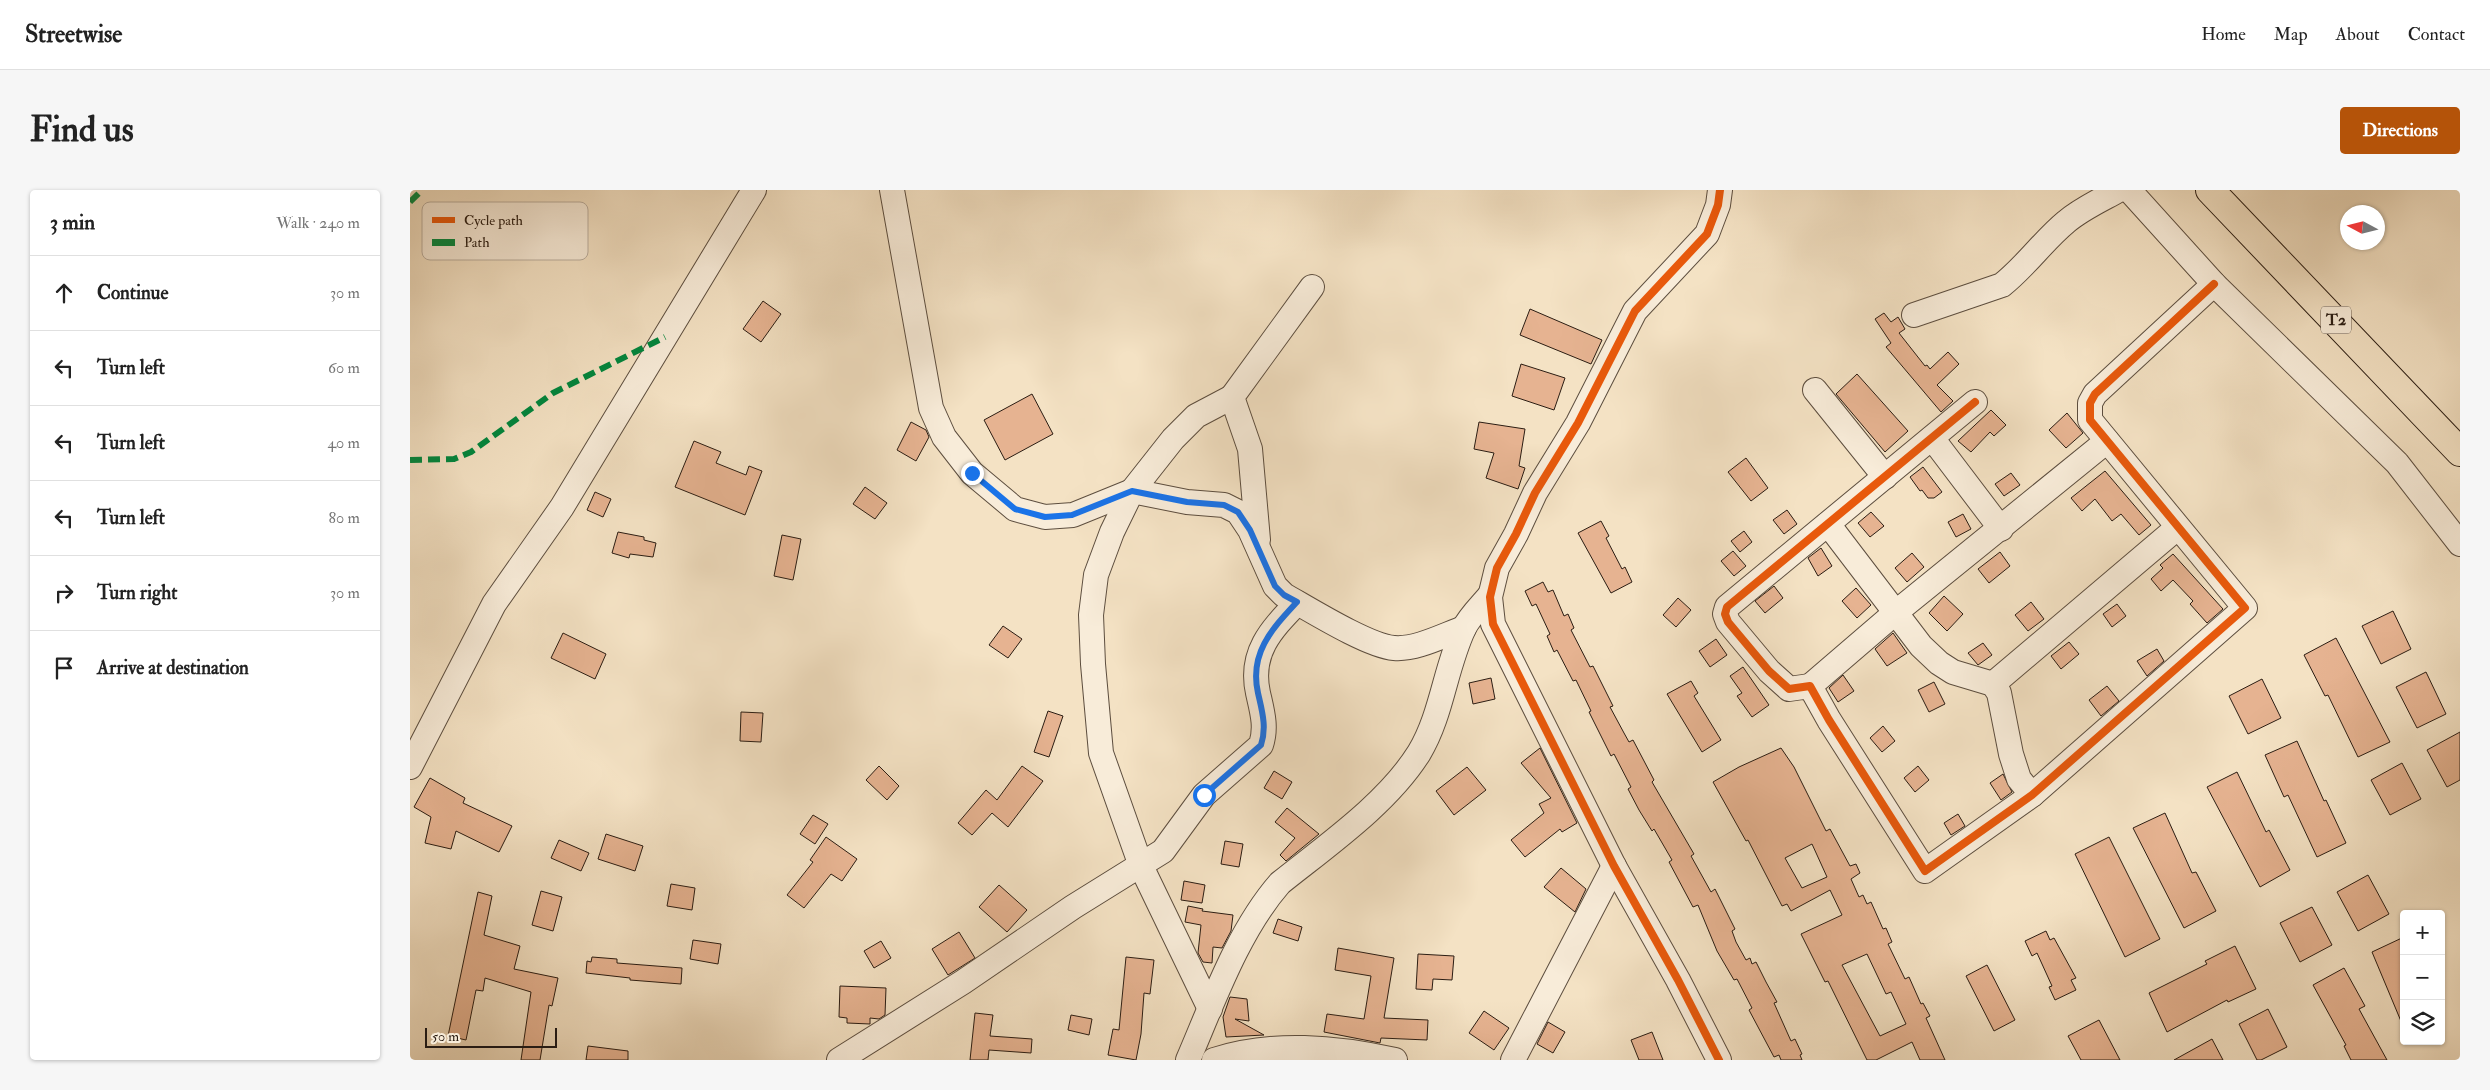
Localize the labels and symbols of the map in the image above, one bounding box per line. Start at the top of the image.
legend [422,202,588,260]
north arrow [2340,205,2385,250]
text: Cycle path [464,212,524,230]
text: Path [464,234,490,251]
road number: T2 [2321,306,2351,334]
route end [961,462,984,485]
route start [1193,784,1216,807]
scale bar [425,1025,558,1048]

